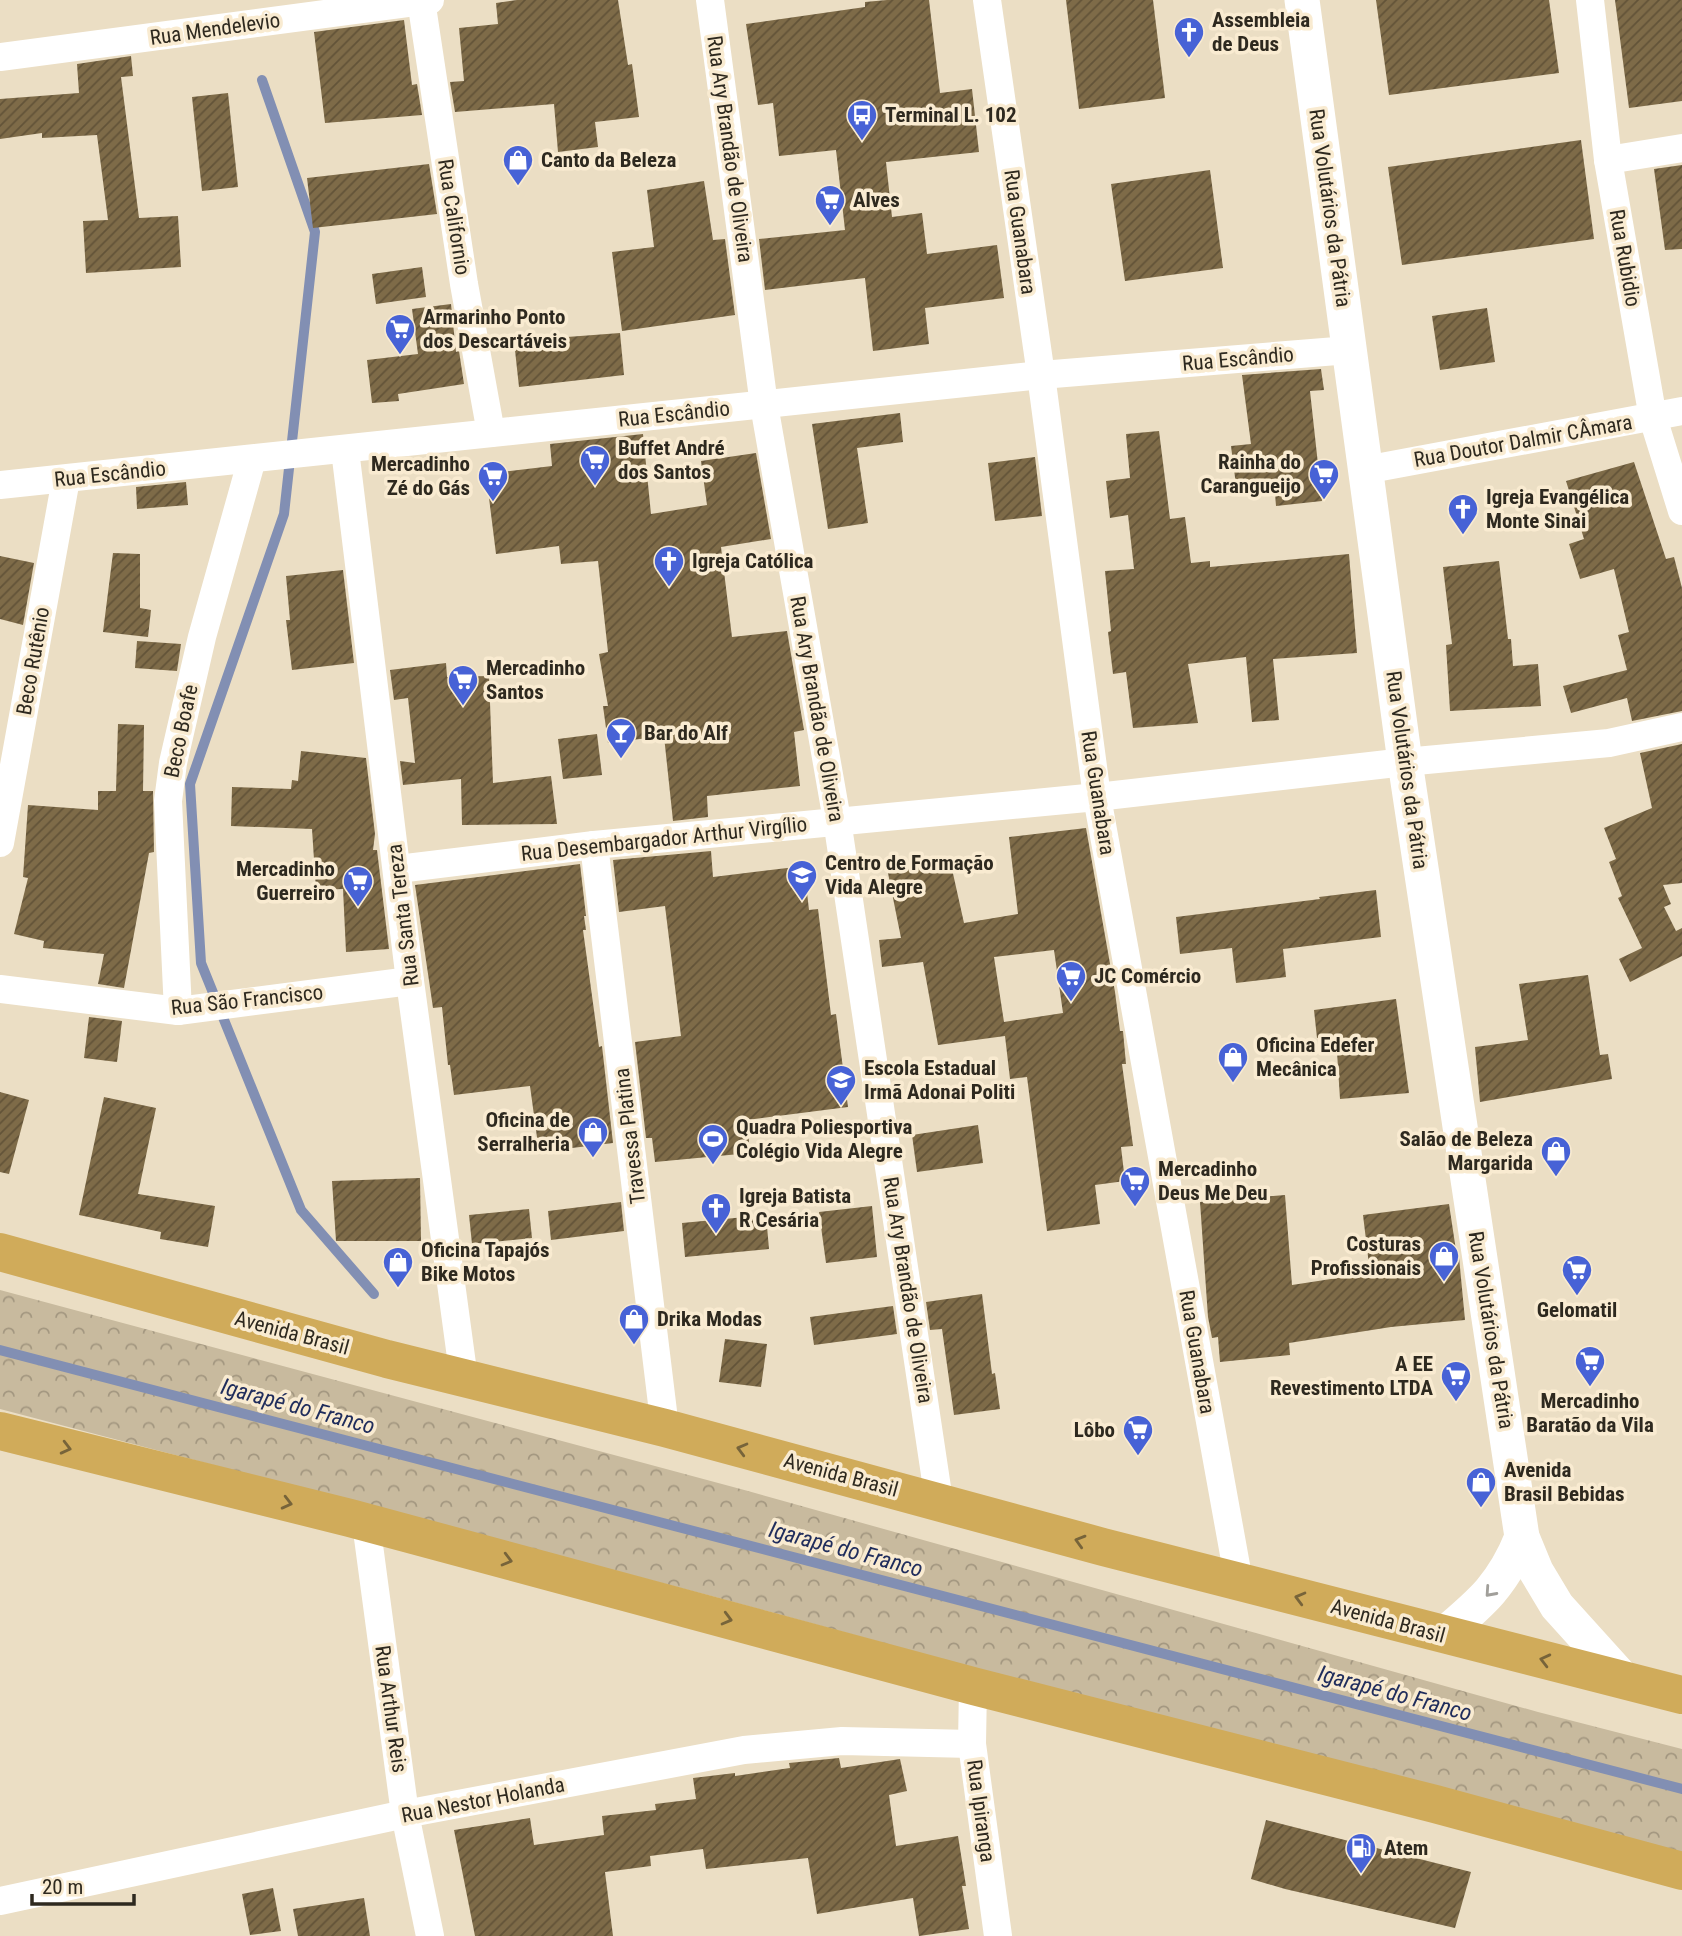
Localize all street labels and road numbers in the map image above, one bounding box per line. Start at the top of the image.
street label: Rua Mendelevio [148,8,282,50]
street label: Rua Ary Brandão de Oliveira [702,34,758,264]
street label: Rua Volutários da Pátria [1304,107,1356,309]
street label: Rua Californio [433,157,475,277]
street label: Rua Guanabara [999,168,1041,296]
street label: Rua Rubidio [1605,207,1645,309]
street label: Rua Escândio [1181,342,1295,376]
street label: Rua Escândio [617,396,731,432]
street label: Rua Doutor Dalmir CÂmara [1412,410,1634,472]
street label: Rua Escândio [53,456,167,492]
street label: Rua Ary Brandão de Oliveira [785,594,849,824]
street label: Beco Rutênio [12,605,54,717]
street label: Rua Volutários da Pátria [1381,669,1433,871]
street label: Beco Boafe [159,682,203,780]
street label: Rua Guanabara [1076,729,1120,857]
street label: Rua Desembargador Arthur Virgílio [520,812,808,866]
street label: Rua Santa Tereza [382,843,424,987]
street label: Rua São Francisco [170,980,324,1020]
street label: Travessa Platina [610,1067,650,1205]
street label: Rua Ary Brandão de Oliveira [878,1175,938,1405]
street label: Rua Volutários da Pátria [1464,1229,1518,1431]
street label: Rua Guanabara [1174,1288,1220,1416]
street label: Avenida Brasil [232,1306,352,1360]
street label: Avenida Brasil [781,1448,901,1502]
street label: Avenida Brasil [1328,1594,1448,1648]
street label: Rua Arthur Reis [370,1644,412,1774]
street label: Rua Ipiranga [962,1758,1000,1864]
street label: Rua Nestor Holanda [399,1772,567,1828]

